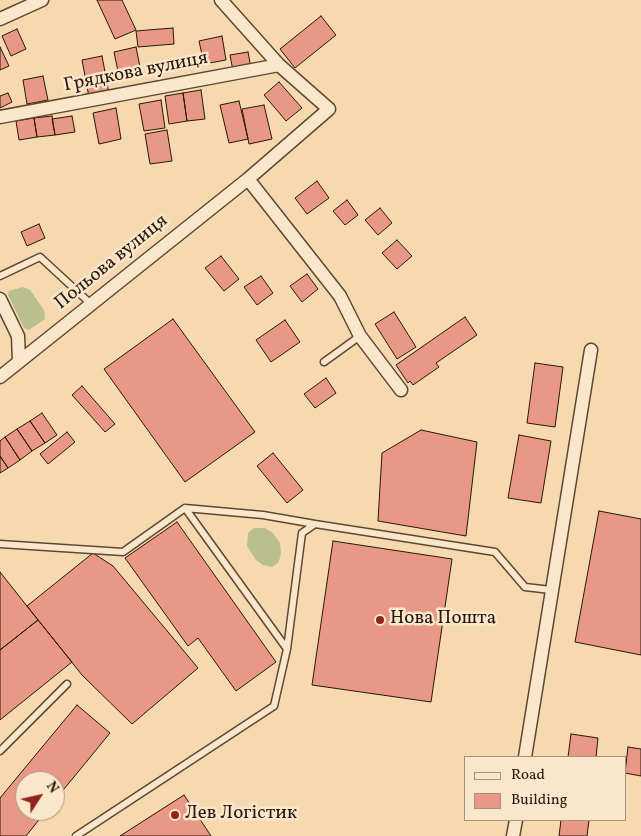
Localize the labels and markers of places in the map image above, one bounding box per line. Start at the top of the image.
place label: Нова Пошта [390,609,496,631]
marker: Нова Пошта [374,614,386,626]
place label: Лев Логістик [185,804,297,826]
marker: Лев Логістик [169,809,181,821]

